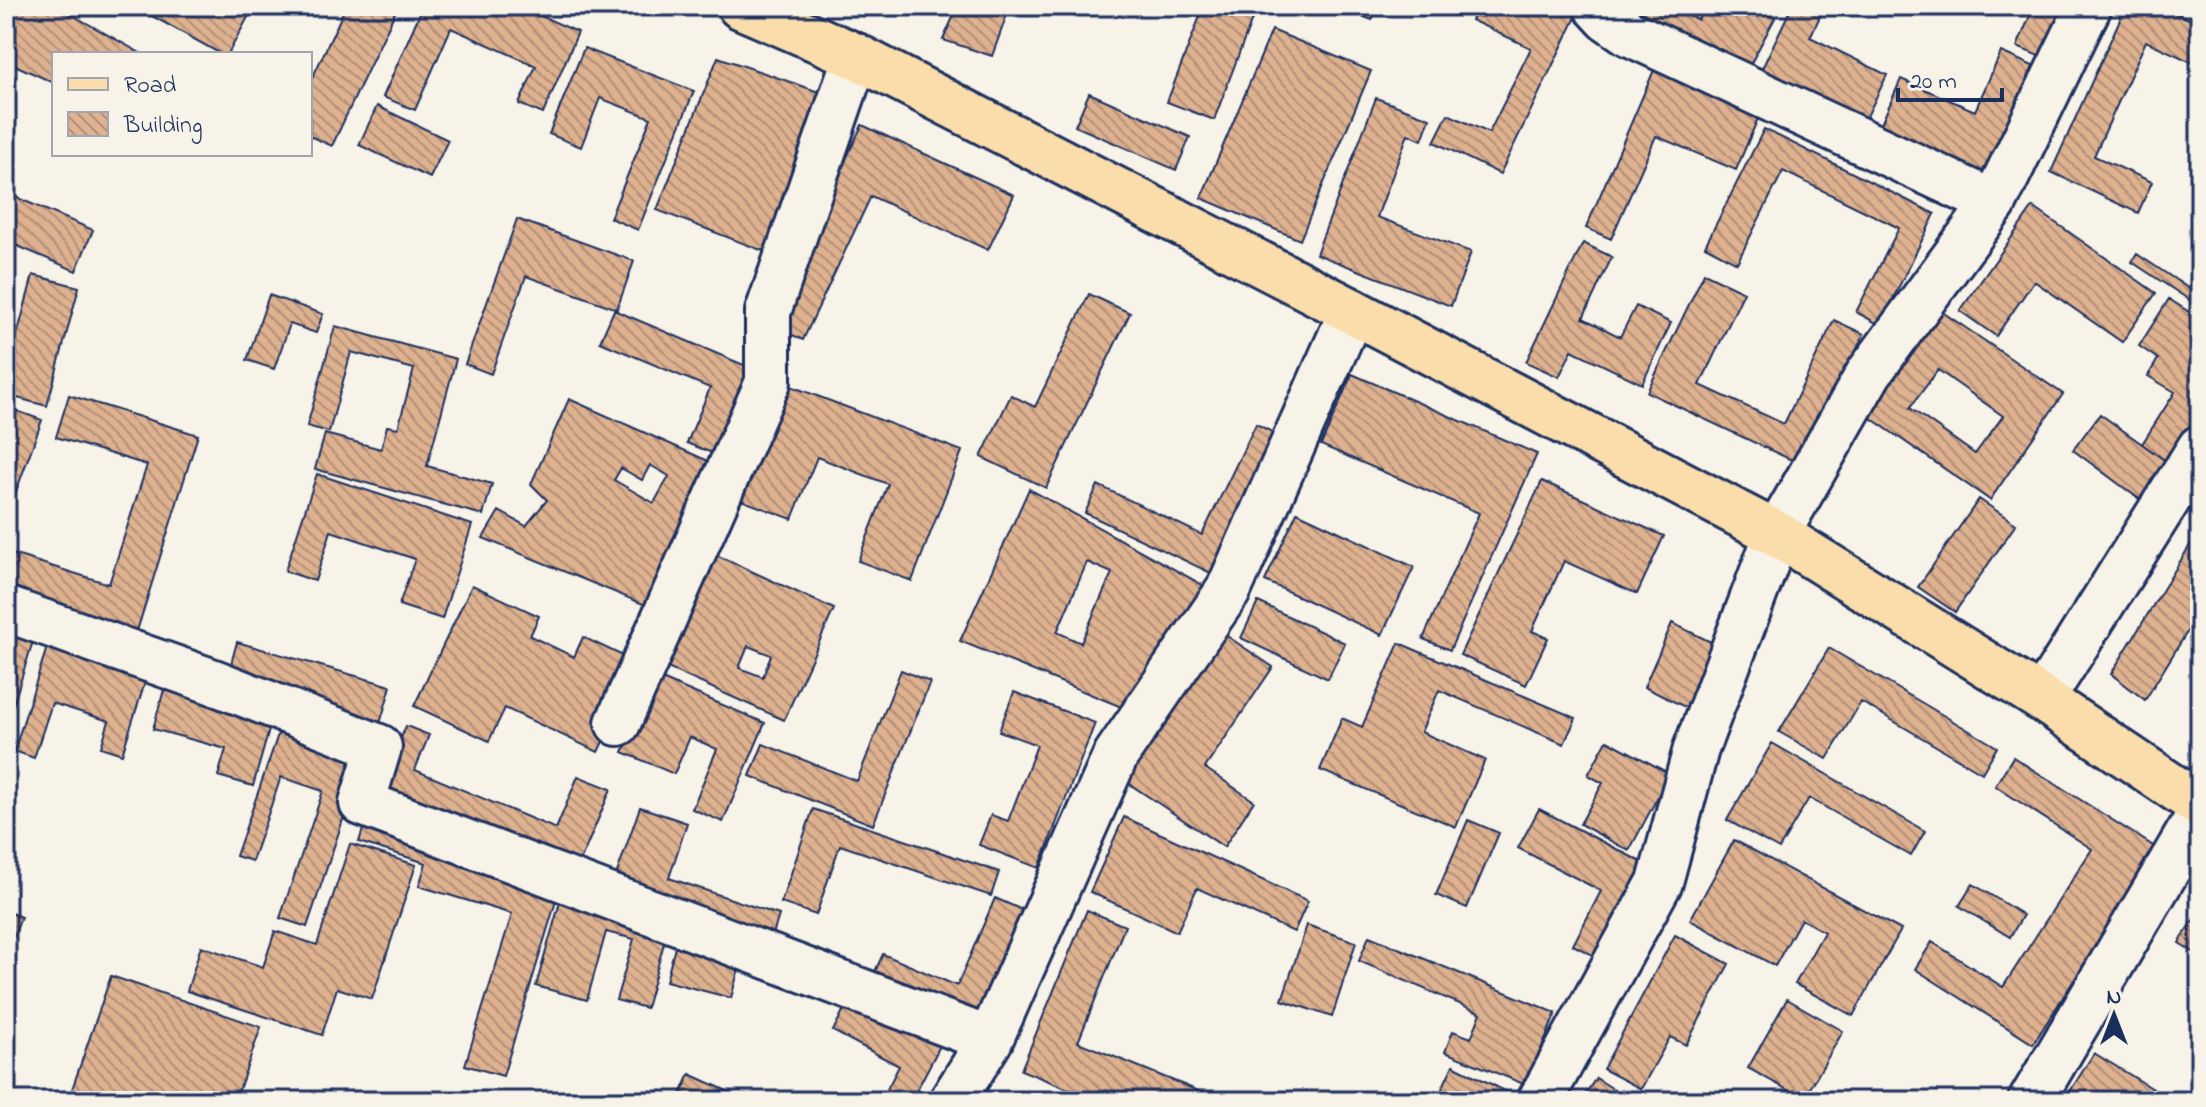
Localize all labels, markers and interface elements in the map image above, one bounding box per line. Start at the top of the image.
legend [52,52,312,156]
scale bar [1898,52,2002,102]
text: 20 m [1910,65,1957,100]
text: Road [124,69,177,104]
text: Building [123,109,203,144]
north arrow [2074,975,2154,1055]
text: N [2107,982,2121,1014]

